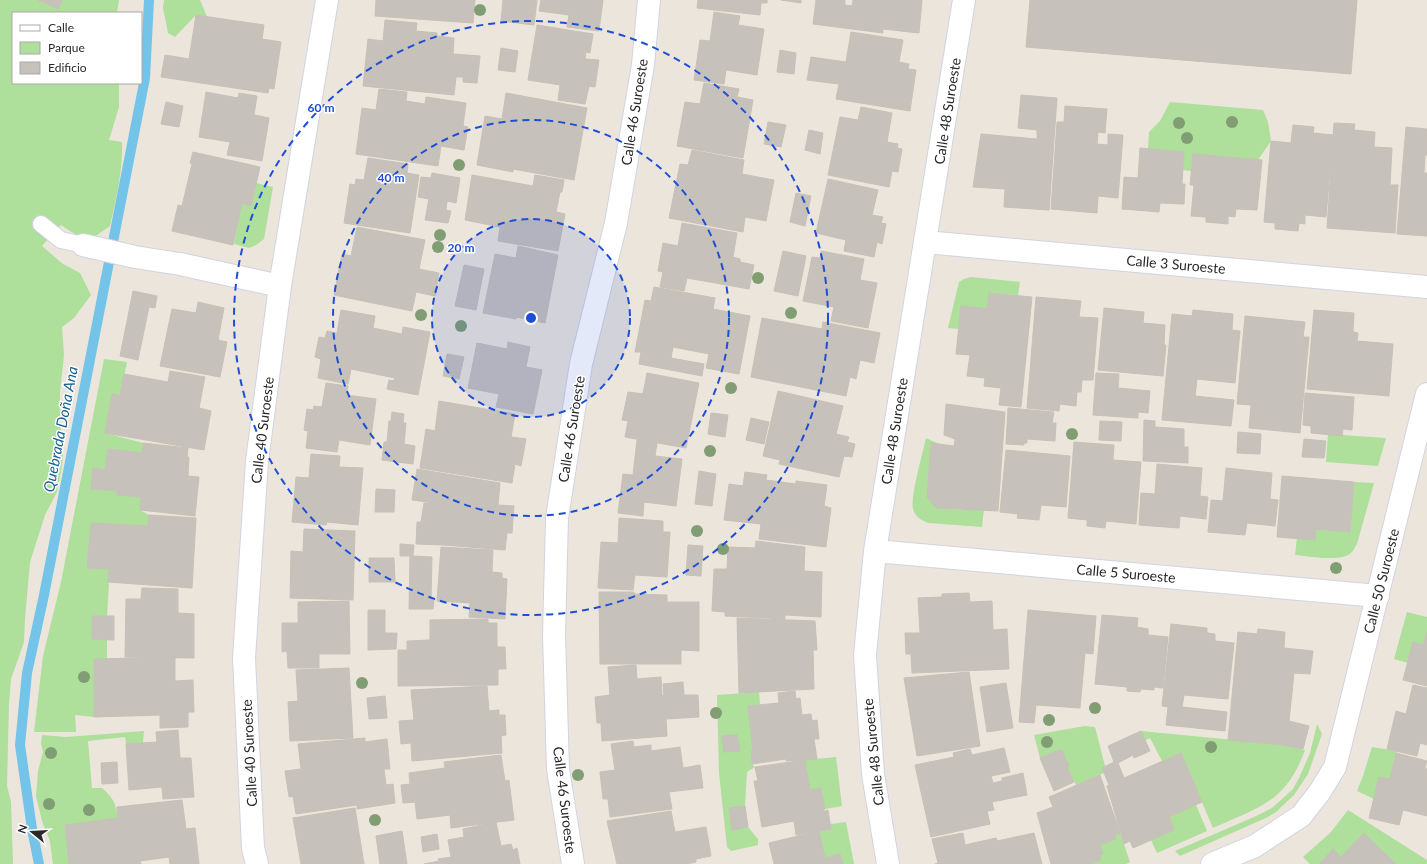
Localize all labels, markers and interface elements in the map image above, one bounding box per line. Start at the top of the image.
legend [12,12,142,84]
text: Calle [48,20,74,35]
text: Parque [48,40,85,55]
street label: Calle 48 Suroeste [930,57,964,165]
street label: Calle 46 Suroeste [617,58,651,166]
text: Edificio [48,60,87,75]
text: 60 m [308,100,334,115]
text: 40 m [378,170,404,185]
text: 20 m [448,240,474,255]
street label: Calle 3 Suroeste [1126,251,1226,277]
centre of rings [524,311,538,325]
water label: Quebrada Doña Ana [39,364,81,493]
street label: Calle 46 Suroeste [554,375,588,483]
street label: Calle 40 Suroeste [247,376,277,484]
street label: Calle 48 Suroeste [877,377,911,485]
street label: Calle 50 Suroeste [1360,527,1402,635]
street label: Calle 5 Suroeste [1076,560,1176,586]
street label: Calle 48 Suroeste [859,698,887,806]
street label: Calle 40 Suroeste [238,699,260,807]
street label: Calle 46 Suroeste [550,746,580,854]
north arrow [12,812,52,852]
text: N [15,823,30,835]

